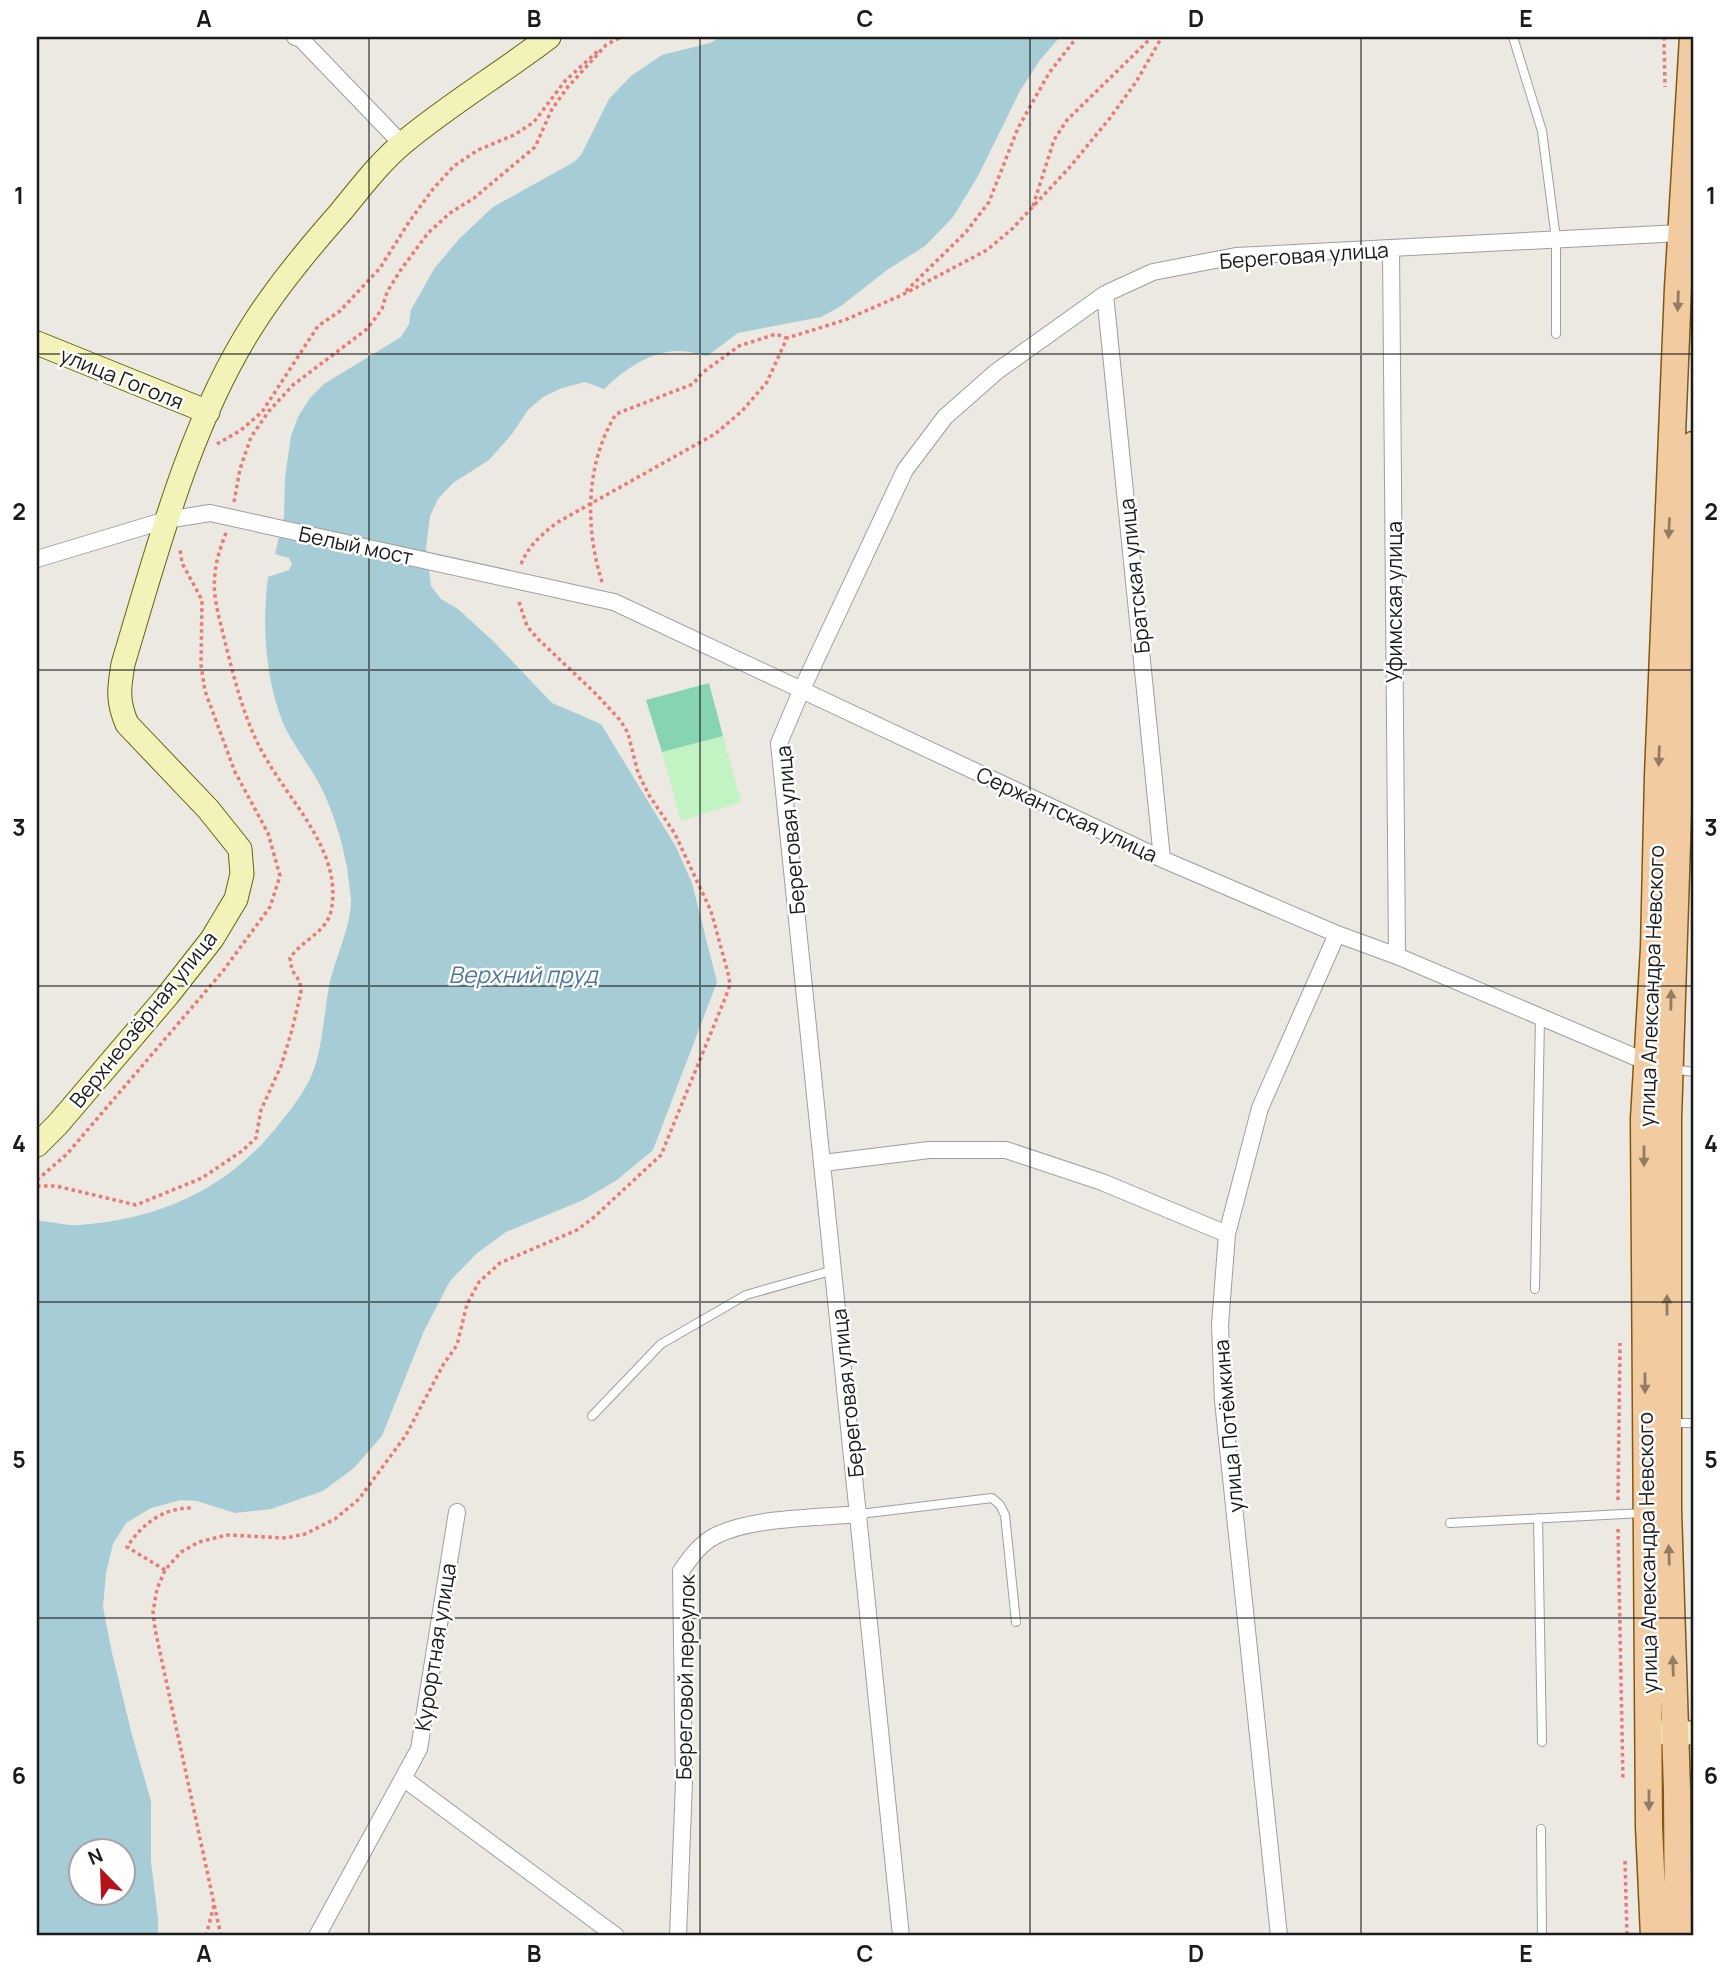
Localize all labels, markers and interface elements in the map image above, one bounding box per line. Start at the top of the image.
text: A [196,2,212,34]
text: B [527,2,541,34]
text: C [857,2,874,34]
text: D [1188,2,1204,34]
text: E [1519,2,1533,34]
text: 1 [14,179,24,211]
text: 1 [1706,179,1716,211]
street label: Береговая улица [1218,235,1390,275]
one-way arrow [1672,290,1683,312]
street label: улица Гоголя [56,340,188,416]
text: 2 [12,495,26,527]
text: 2 [1704,495,1718,527]
street label: Братская улица [1112,497,1156,655]
one-way arrow [1664,518,1675,540]
street label: Белый мост [296,519,416,571]
street label: Уфимская улица [1380,521,1408,683]
street label: Береговая улица [769,744,811,916]
one-way arrow [1653,745,1664,767]
street label: Сержантская улица [972,760,1162,868]
text: 3 [12,811,26,843]
text: 3 [1704,811,1718,843]
street label: улица Александра Невского [1632,845,1670,1127]
street label: Верхнеозёрная улица [63,925,223,1113]
water label: Верхний пруд [449,958,599,990]
one-way arrow [1666,989,1677,1011]
text: 4 [12,1127,26,1159]
text: 4 [1704,1127,1718,1159]
one-way arrow [1638,1145,1650,1167]
one-way arrow [1661,1294,1673,1316]
street label: Береговая улица [824,1307,870,1479]
street label: улица Потёмкина [1206,1338,1250,1514]
one-way arrow [1639,1373,1651,1395]
street label: улица Александра Невского [1631,1412,1663,1694]
text: 5 [12,1443,26,1475]
text: 5 [1704,1443,1718,1475]
one-way arrow [1663,1544,1674,1566]
street label: Курортная улица [408,1561,462,1733]
street label: Береговой переулок [669,1573,701,1780]
one-way arrow [1667,1655,1678,1677]
text: 6 [12,1759,26,1791]
text: 6 [1704,1759,1718,1791]
one-way arrow [1643,1789,1655,1811]
north arrow [66,1836,136,1906]
text: N [84,1842,107,1871]
text: A [196,1937,212,1969]
text: B [527,1937,541,1969]
text: C [857,1937,874,1969]
text: D [1188,1937,1204,1969]
text: E [1519,1937,1533,1969]

